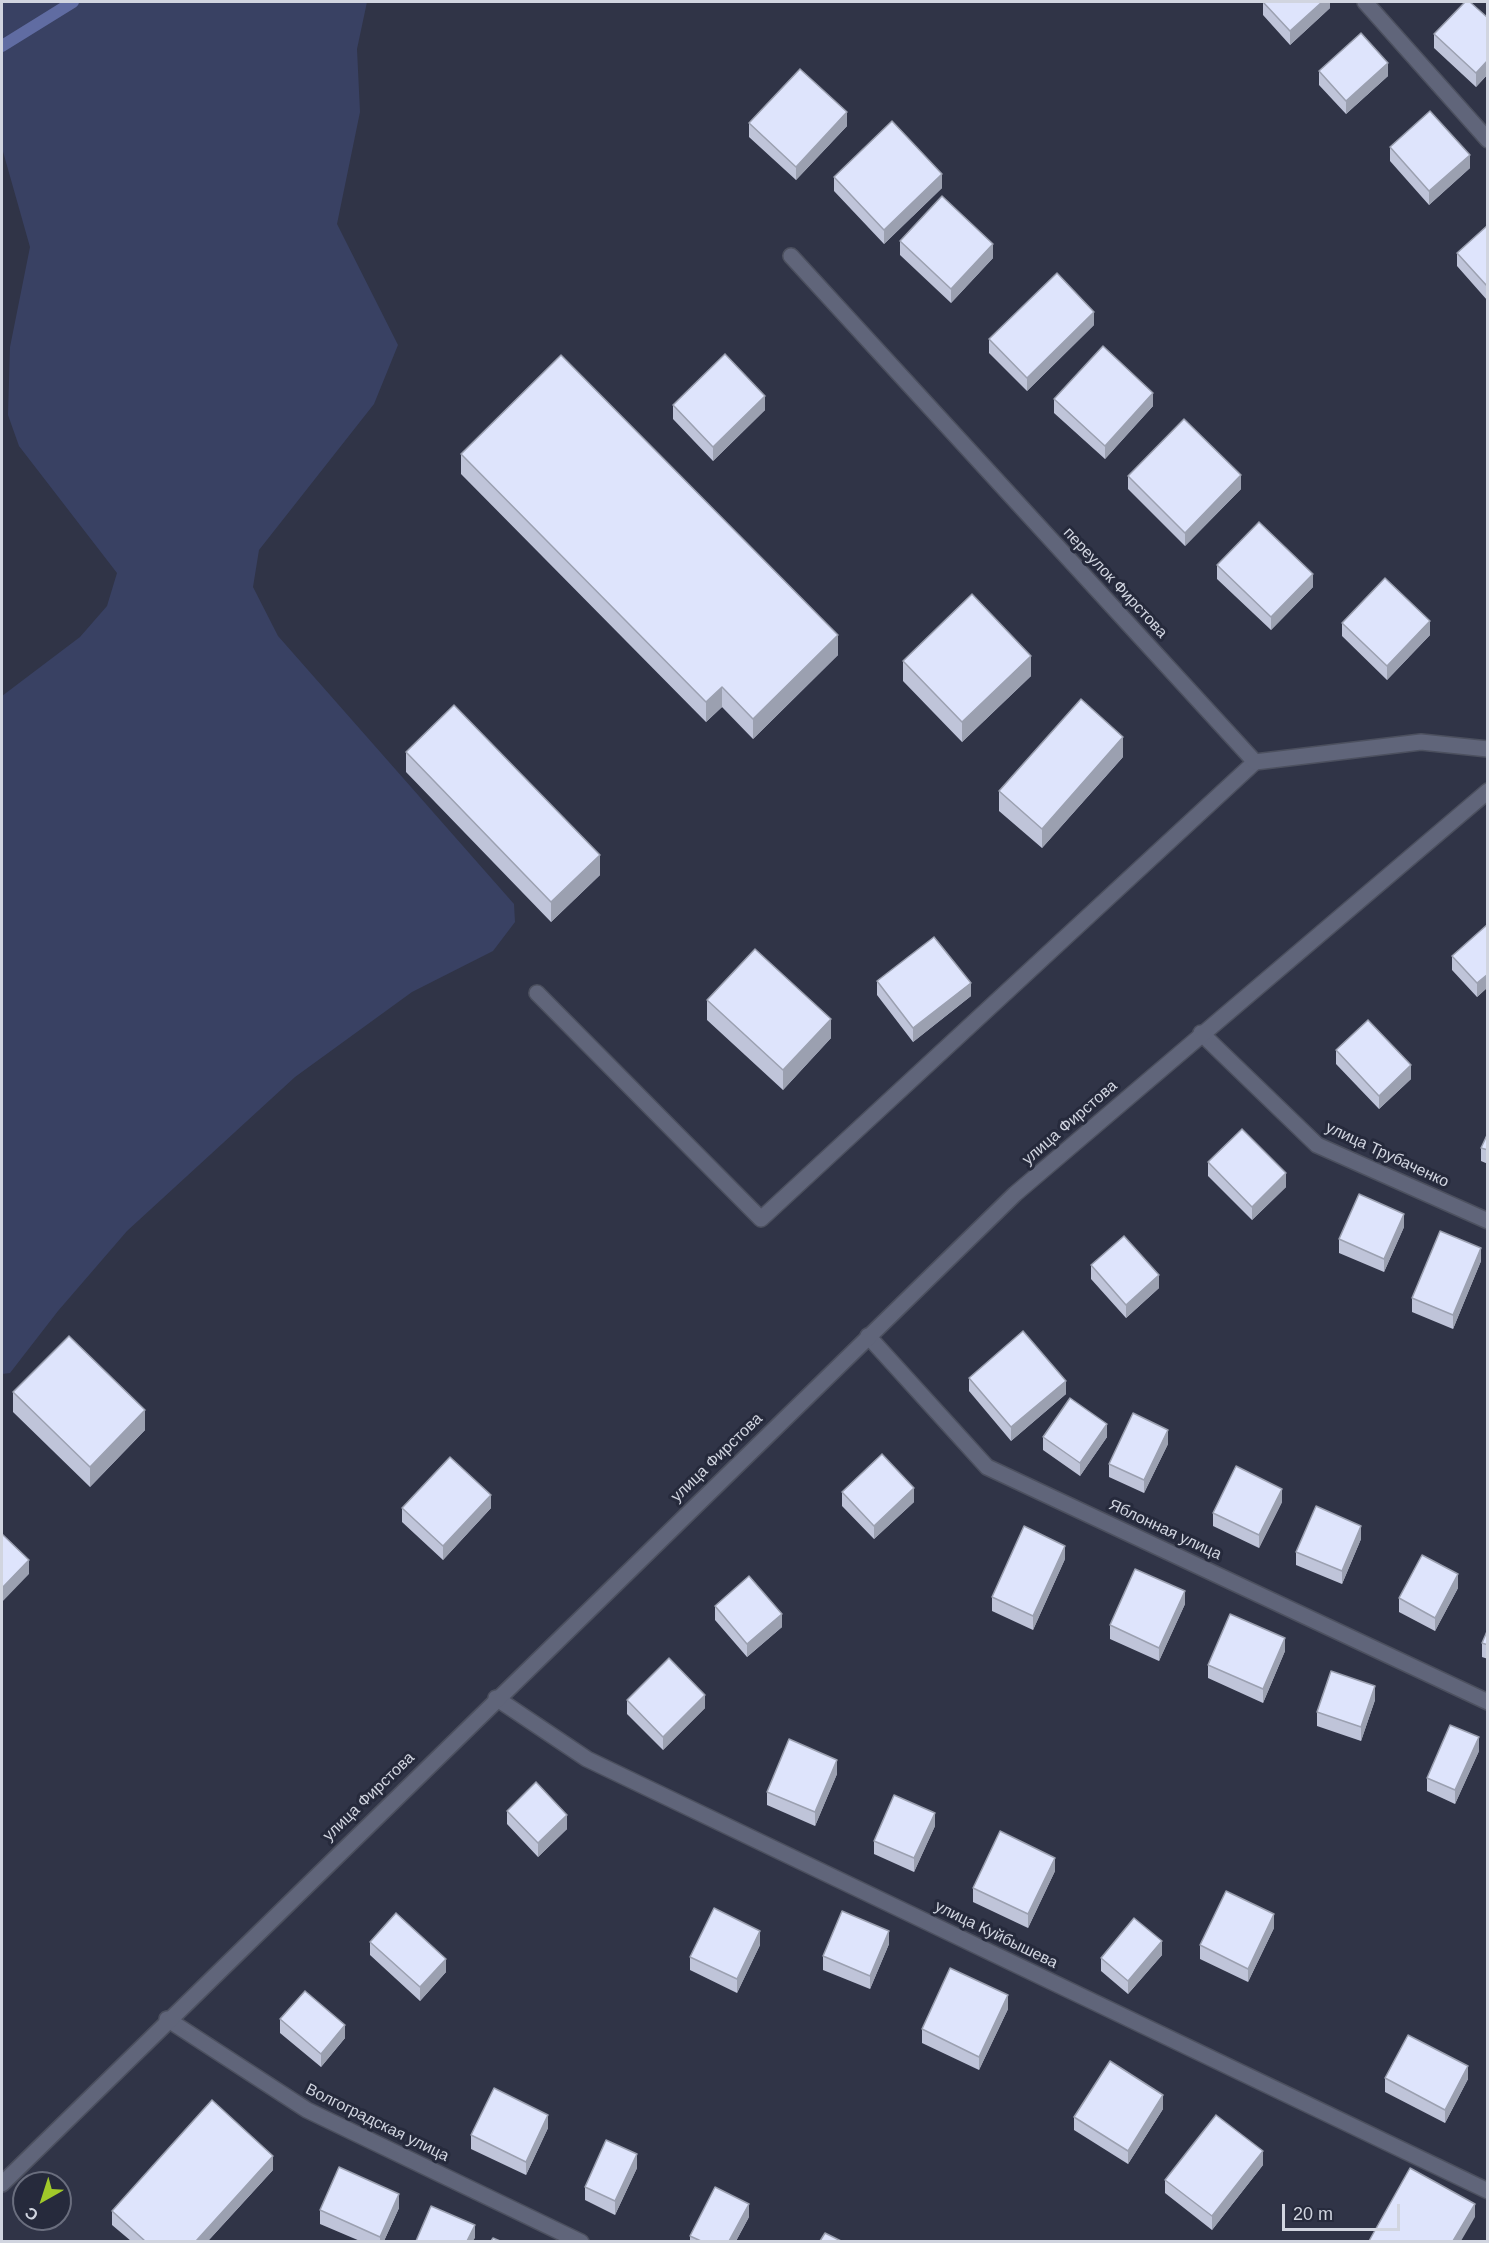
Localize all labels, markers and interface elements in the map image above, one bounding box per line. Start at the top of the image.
street label: переулок Фирстова [1059,524,1171,642]
street label: улица Фирстова [1019,1076,1121,1170]
street label: улица Трубаченко [1322,1118,1452,1192]
street label: улица Фирстова [667,1410,767,1506]
street label: Яблонная улица [1106,1496,1224,1564]
street label: улица Фирстова [319,1749,419,1845]
street label: улица Куйбышева [931,1897,1061,1973]
street label: Волгоградская улица [302,2080,452,2166]
north arrow [12,2171,72,2231]
scale bar [1285,2192,1404,2230]
text: С [22,2204,41,2224]
text: 20 m [1293,2204,1333,2224]

